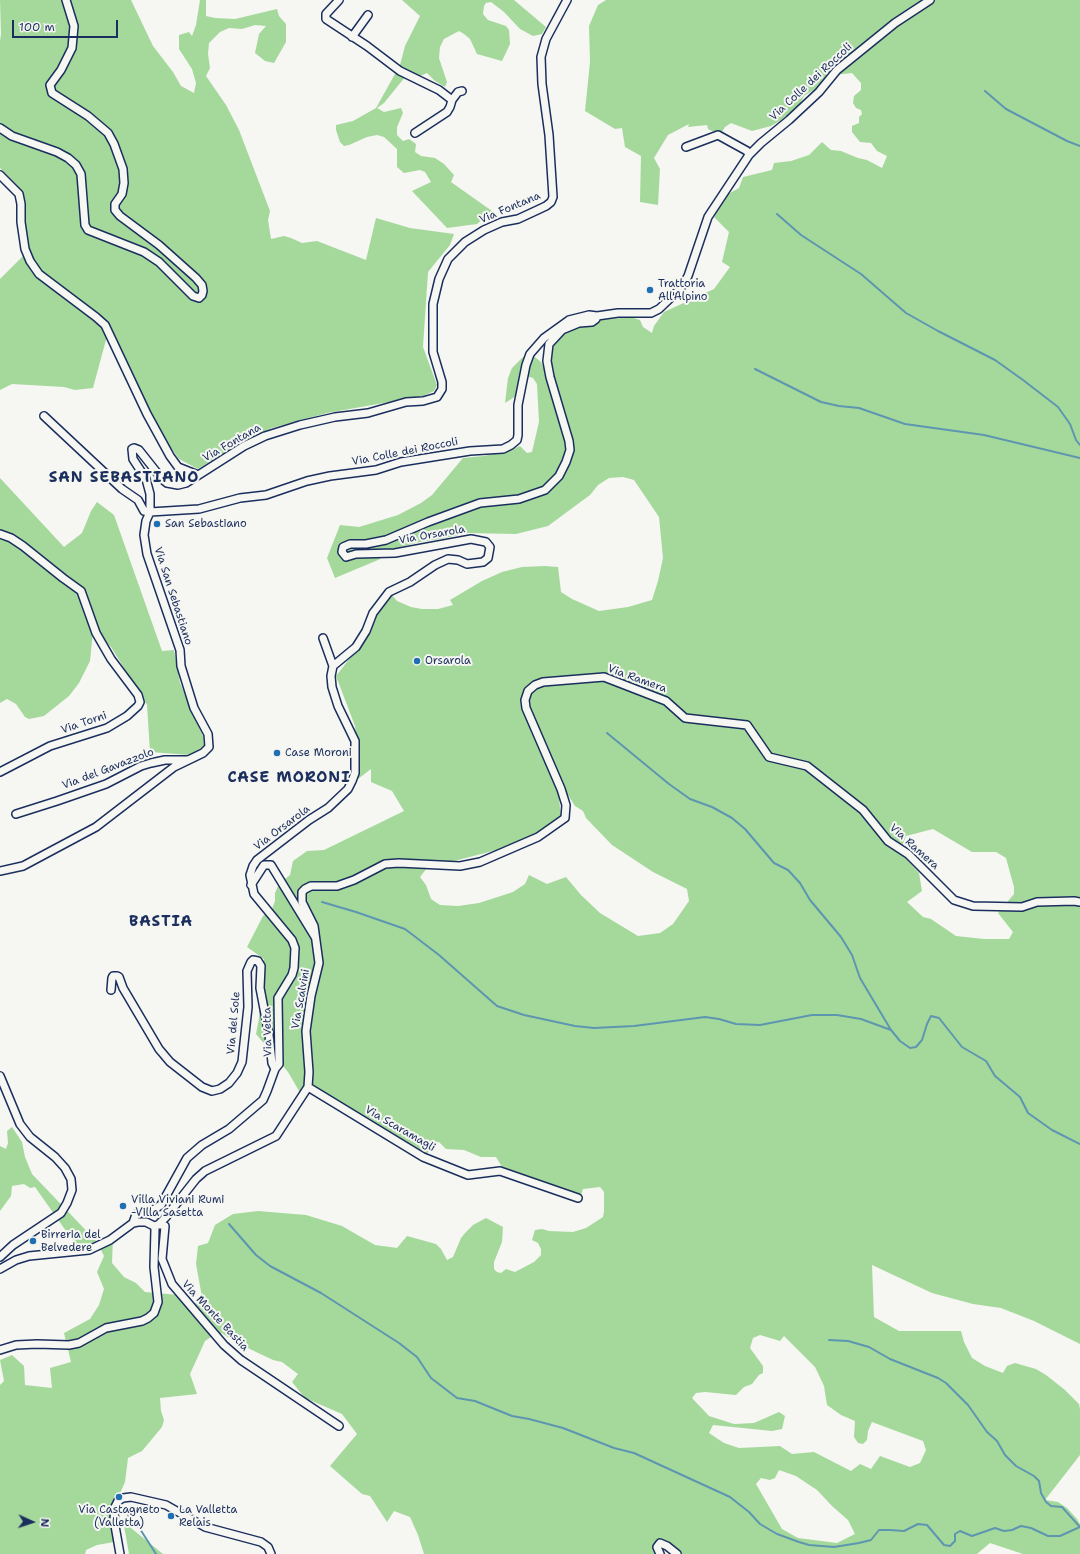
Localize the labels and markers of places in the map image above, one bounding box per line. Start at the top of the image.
place label: Trattoria All'Alpino [658,277,708,303]
marker: Trattoria All'Alpino [645,285,655,295]
place label: San Sebastiano [165,517,247,531]
marker: San Sebastiano [152,519,162,529]
place label: Orsarola [425,654,471,668]
marker: Orsarola [412,656,422,666]
place label: Case Moroni [285,746,352,760]
marker: Case Moroni [272,748,282,758]
place label: Villa Viviani Rumi -Villa Sasetta [131,1193,224,1219]
marker: Villa Viviani Rumi -Villa Sasetta [118,1201,128,1211]
place label: Birreria del Belvedere [41,1228,101,1254]
marker: Birreria del Belvedere [28,1236,38,1246]
marker: Via Castagneto (Valletta) [114,1492,124,1502]
place label: Via Castagneto (Valletta) [78,1503,160,1529]
place label: La Valletta Relais [179,1503,237,1529]
marker: La Valletta Relais [166,1511,176,1521]

